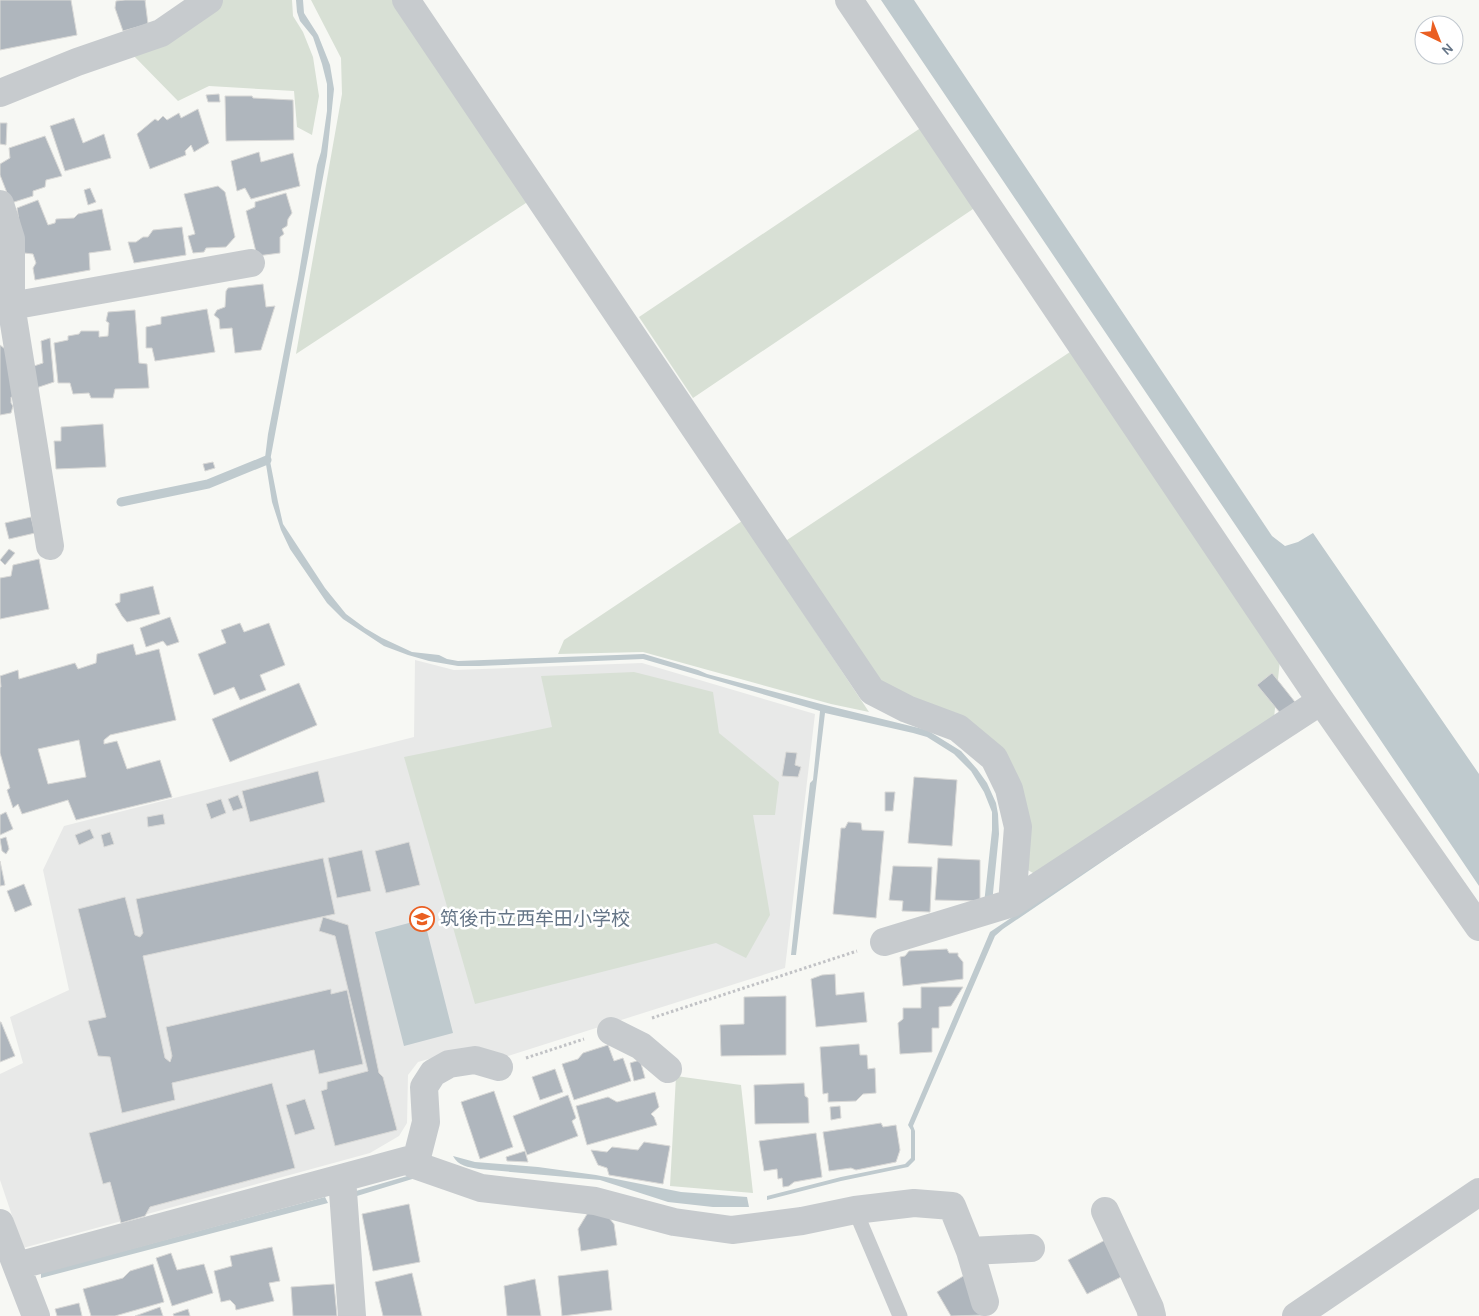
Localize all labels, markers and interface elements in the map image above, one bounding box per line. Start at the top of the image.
north arrow [1414,15,1464,65]
text: N [1438,39,1457,59]
school or university icon: 筑後市立西牟田小学校 [409,906,435,932]
place label: 筑後市立西牟田小学校 [440,908,630,930]

